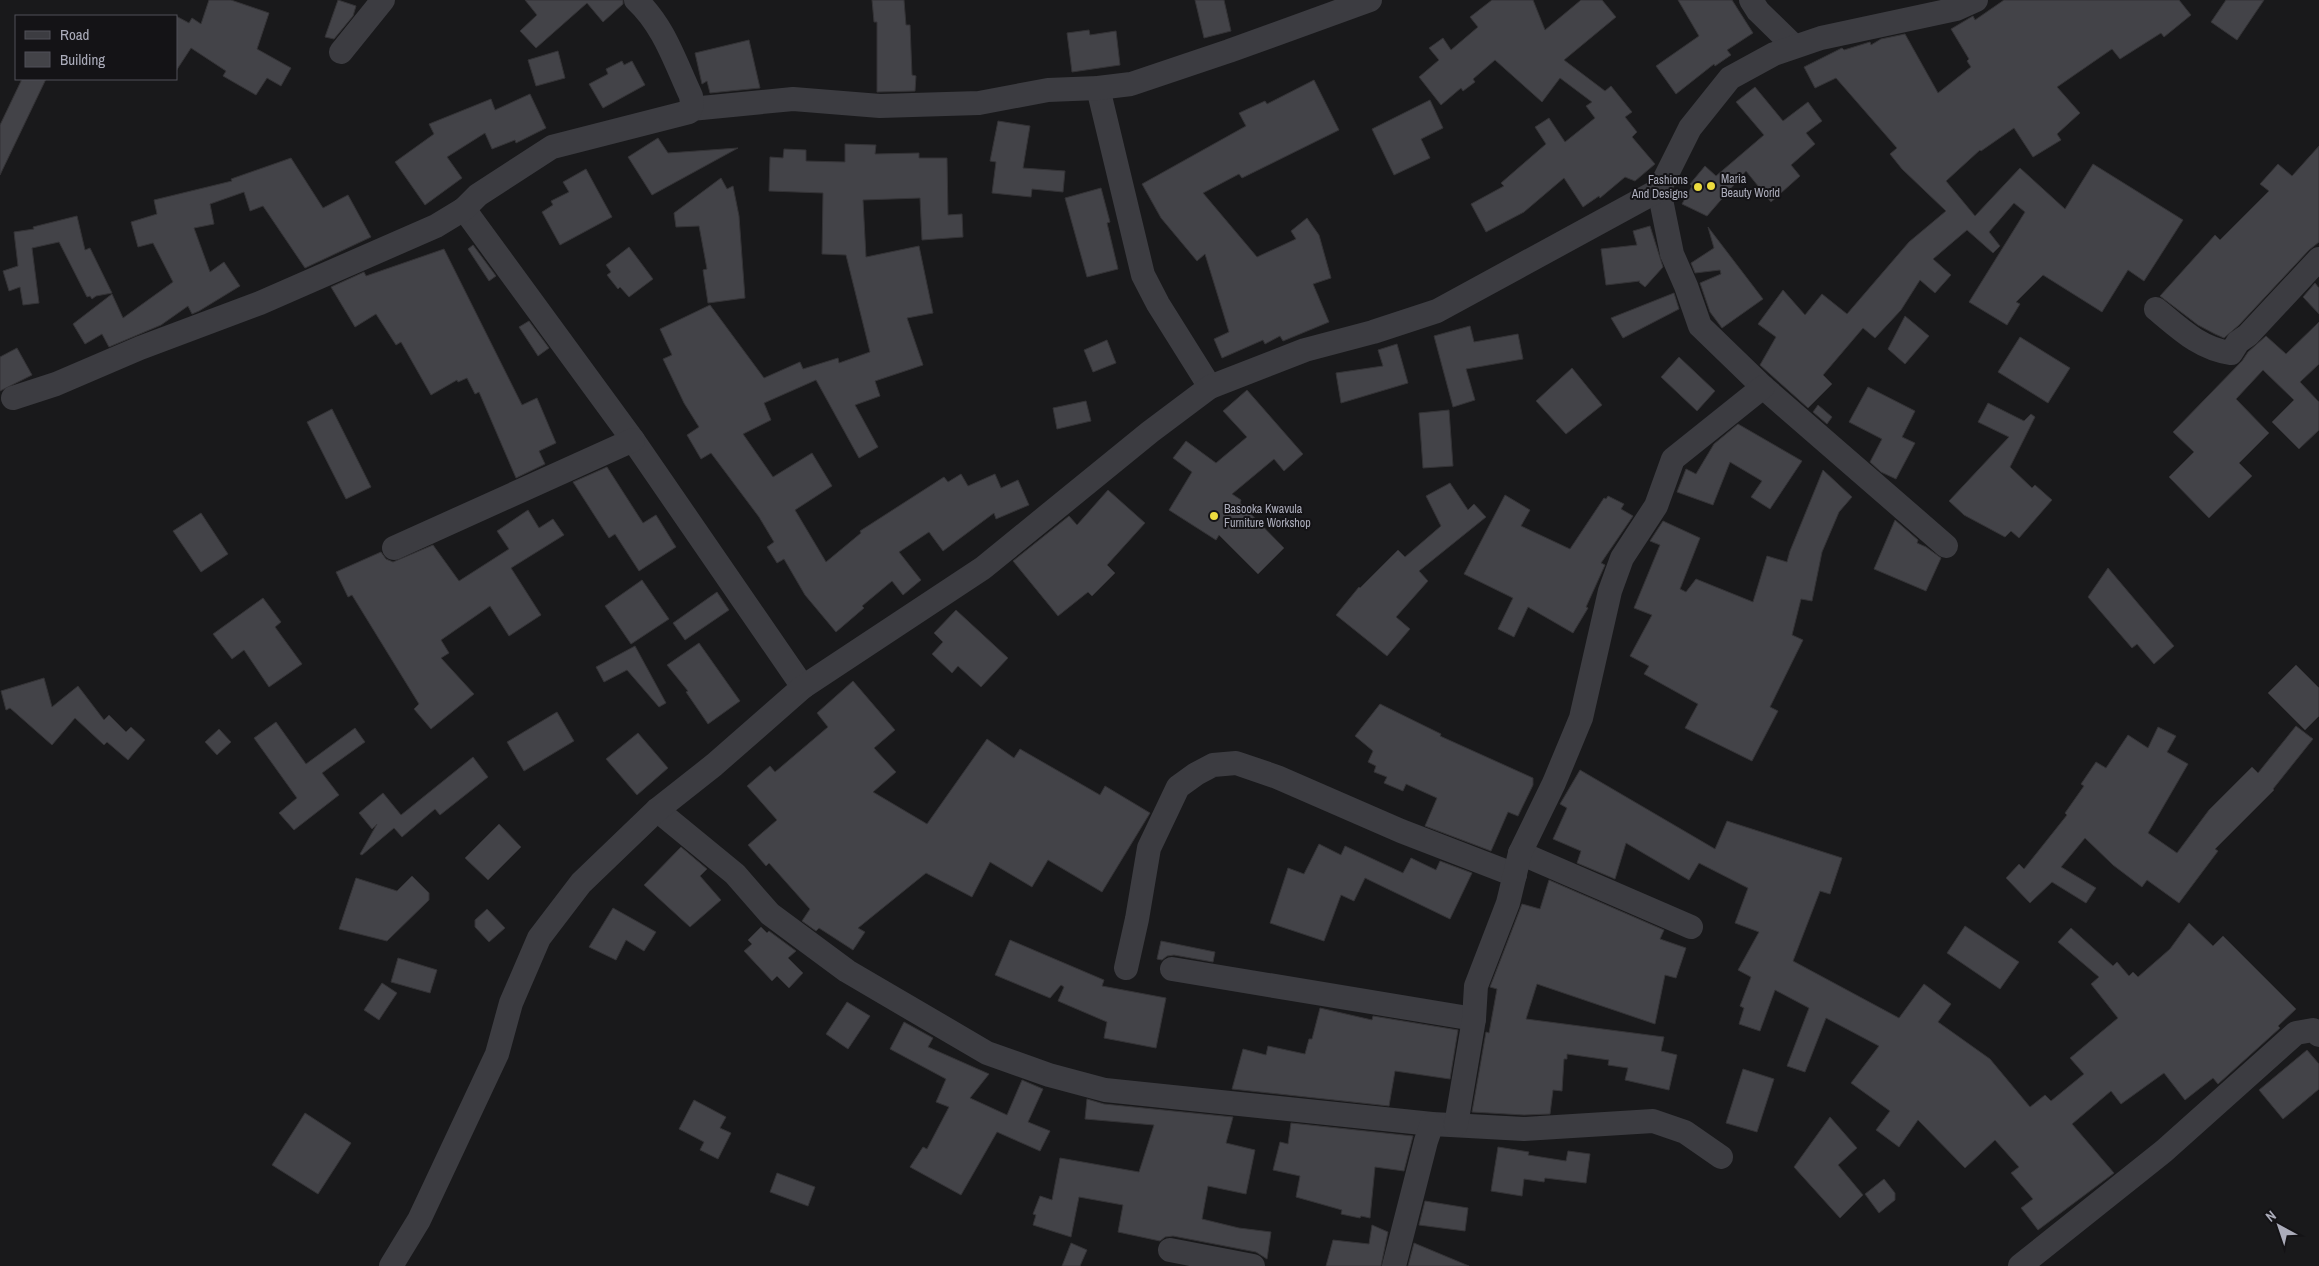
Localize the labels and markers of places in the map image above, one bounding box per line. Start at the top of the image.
place label: Maria Beauty World [1721,171,1780,201]
place label: Fashions And Designs [1631,172,1688,202]
marker: Maria Beauty World [1705,180,1717,192]
marker: Fashions And Designs [1692,181,1704,193]
place label: Basooka Kwavula Furniture Workshop [1224,501,1311,531]
marker: Basooka Kwavula Furniture Workshop [1208,510,1220,522]

